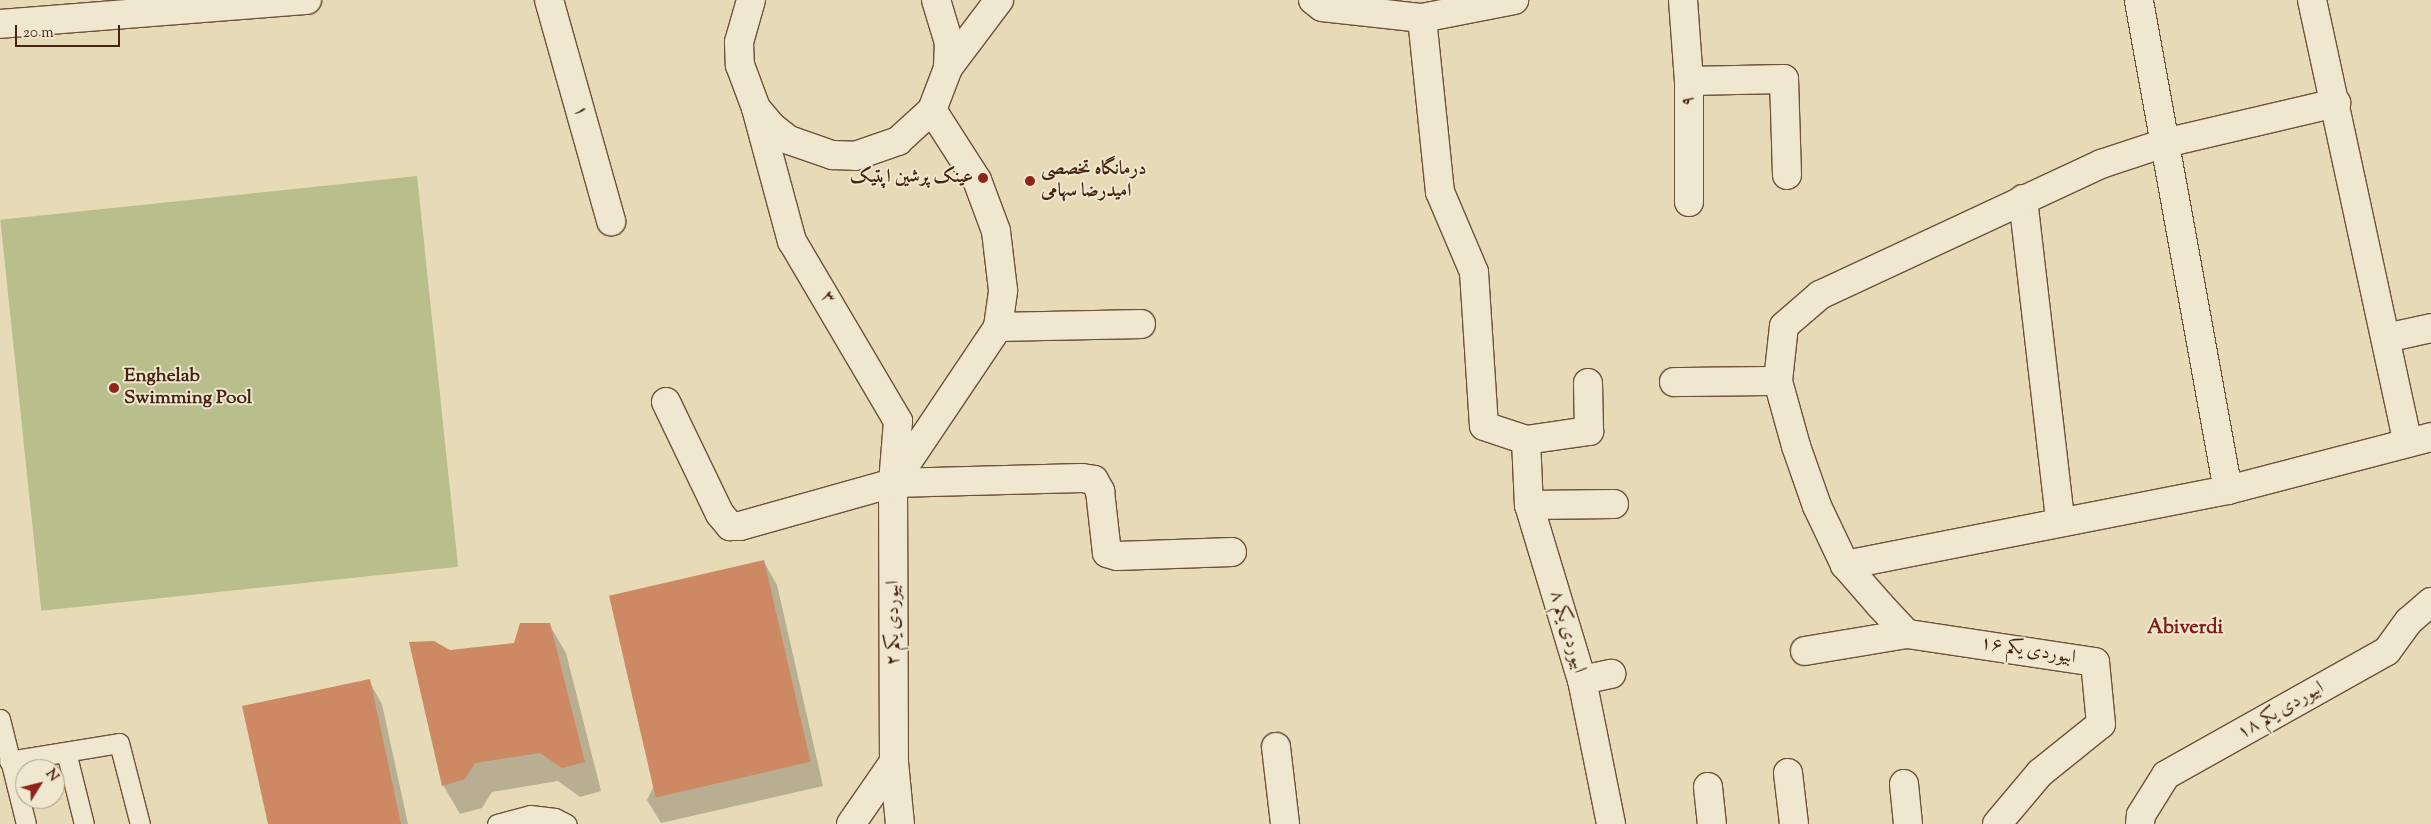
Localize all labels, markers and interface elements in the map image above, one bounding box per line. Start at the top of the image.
scale bar [18,15,122,47]
text: 20 m [23,23,54,44]
street label: ۹ [1678,95,1700,107]
street label: ۱ [568,103,592,119]
place label: درمانگاه تخصصی امیدرضا سهامی [1041,159,1147,203]
place label: عینک پرشین اپتیک [850,167,973,189]
marker: عینک پرشین اپتیک [977,172,989,184]
marker: درمانگاه تخصصی امیدرضا سهامی [1023,174,1037,188]
street label: ۳ [814,287,840,309]
place label: Enghelab Swimming Pool [124,366,252,410]
marker: Enghelab Swimming Pool [108,382,120,394]
street label: ۲ ابیوردی یکم [883,580,905,666]
street label: ۸ ابیوردی یکم [1544,588,1590,676]
district label: Abiverdi [2147,616,2223,640]
street label: ۱۶ ابیوردی یکم [1979,632,2077,670]
street label: ۱۸ ابیوردی یکم [2234,677,2328,745]
north arrow [15,759,65,809]
text: N [40,765,63,786]

